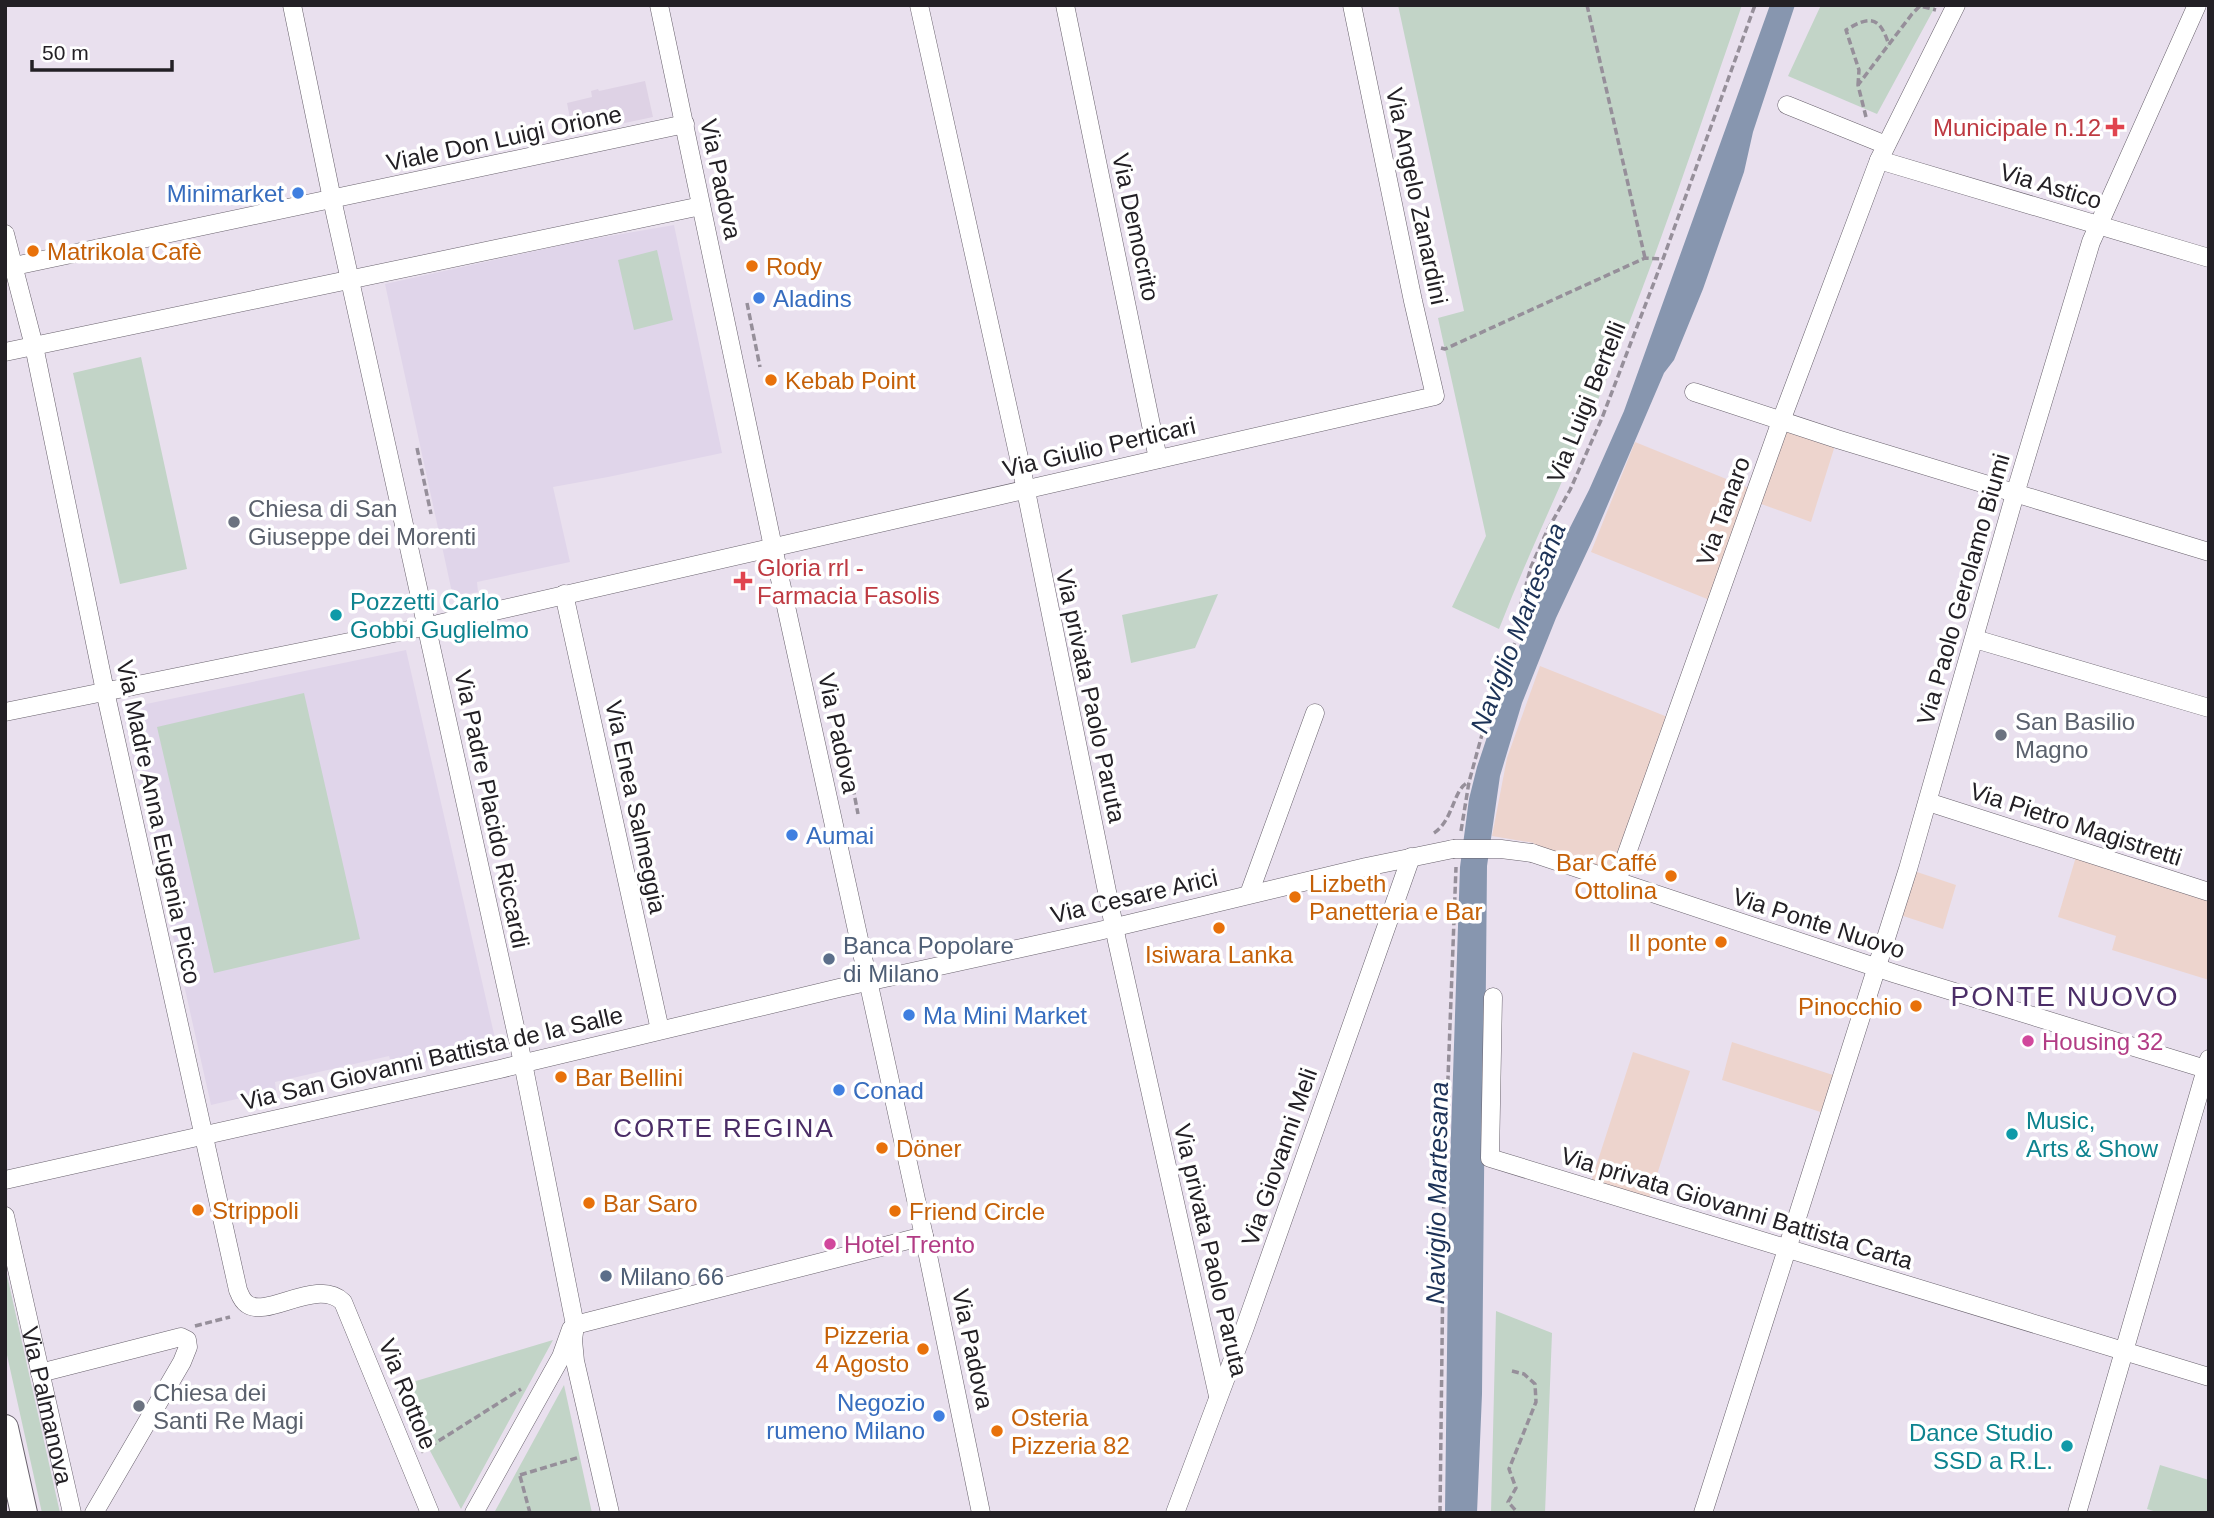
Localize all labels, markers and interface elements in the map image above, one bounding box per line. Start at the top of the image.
scale bar [32,28,172,72]
text: 50 m [42,41,89,64]
street label: Via Angelo Zanardini [1381,85,1453,307]
street label: Viale Don Luigi Orione [384,100,624,176]
place label: Municipale n.12 [1933,114,2101,141]
street label: Via Padova [695,116,747,242]
marker: Municipale n.12 [2107,119,2123,135]
street label: Via Democrito [1107,151,1165,303]
street label: Via Astico [1997,158,2105,214]
place label: Minimarket [167,180,284,207]
marker: Minimarket [290,185,306,201]
place label: Matrikola Cafè [47,238,202,265]
marker: Matrikola Cafè [25,243,41,259]
place label: Rody [766,253,822,280]
marker: Rody [744,258,760,274]
place label: Aladins [773,285,852,312]
marker: Aladins [751,290,767,306]
street label: Via Luigi Bertelli [1541,317,1631,487]
place label: Kebab Point [785,367,916,394]
marker: Kebab Point [763,372,779,388]
street label: Via Giulio Perticari [1000,412,1198,482]
street label: Via Paolo Gerolamo Biumi [1911,450,2015,728]
street label: Via Tanaro [1691,453,1755,569]
place label: Chiesa di San Giuseppe dei Morenti [248,495,476,550]
marker: Chiesa di San Giuseppe dei Morenti [226,514,242,530]
water label: Naviglio Martesana [1464,519,1572,737]
place label: Gloria rrl - Farmacia Fasolis [757,554,940,609]
street label: Via privata Paolo Paruta [1051,567,1131,826]
marker: Gloria rrl - Farmacia Fasolis [735,573,751,589]
place label: Pozzetti Carlo Gobbi Guglielmo [350,588,529,643]
marker: Pozzetti Carlo Gobbi Guglielmo [328,607,344,623]
street label: Via Madre Anna Eugenia Picco [111,658,207,986]
street label: Via Padre Placido Riccardi [449,667,535,951]
street label: Via Padova [813,670,865,796]
street label: Via Enea Salmeggia [600,698,672,917]
place label: San Basilio Magno [2015,708,2135,763]
marker: San Basilio Magno [1993,727,2009,743]
street label: Via Pietro Magistretti [1967,777,2185,871]
place label: Aumai [806,822,874,849]
marker: Aumai [784,827,800,843]
place label: Bar Caffé Ottolina [1556,849,1658,904]
street label: Via Cesare Arici [1048,864,1220,928]
marker: Bar Caffé Ottolina [1663,868,1679,884]
place label: Lizbeth Panetteria e Bar [1309,870,1482,925]
street label: Via Ponte Nuovo [1729,882,1909,964]
marker: Lizbeth Panetteria e Bar [1287,889,1303,905]
marker: Isiwara Lanka [1211,920,1227,936]
place label: Il ponte [1628,929,1707,956]
place label: Banca Popolare di Milano [843,932,1014,987]
marker: Il ponte [1713,934,1729,950]
place label: Isiwara Lanka [1145,941,1294,968]
marker: Banca Popolare di Milano [821,951,837,967]
district label: PONTE NUOVO [1951,981,2179,1012]
place label: Pinocchio [1798,993,1902,1020]
marker: Pinocchio [1908,998,1924,1014]
street label: Via San Giovanni Battista de la Salle [239,1001,625,1115]
place label: Ma Mini Market [923,1002,1087,1029]
marker: Ma Mini Market [901,1007,917,1023]
place label: Housing 32 [2042,1028,2163,1055]
marker: Housing 32 [2020,1033,2036,1049]
place label: Bar Bellini [575,1064,683,1091]
street label: Via Giovanni Meli [1236,1065,1322,1249]
marker: Bar Bellini [553,1069,569,1085]
place label: Conad [853,1077,924,1104]
water label: Naviglio Martesana [1420,1081,1454,1305]
marker: Conad [831,1082,847,1098]
place label: Music, Arts & Show [2026,1107,2159,1162]
district label: CORTE REGINA [613,1113,835,1143]
street label: Via privata Paolo Paruta [1169,1121,1253,1380]
marker: Music, Arts & Show [2004,1126,2020,1142]
place label: Döner [896,1135,961,1162]
marker: Döner [874,1140,890,1156]
street label: Via privata Giovanni Battista Carta [1558,1142,1917,1275]
place label: Bar Saro [603,1190,698,1217]
marker: Bar Saro [581,1195,597,1211]
place label: Strippoli [212,1197,299,1224]
place label: Friend Circle [909,1198,1045,1225]
marker: Strippoli [190,1202,206,1218]
marker: Friend Circle [887,1203,903,1219]
place label: Hotel Trento [844,1231,975,1258]
marker: Hotel Trento [822,1236,838,1252]
place label: Milano 66 [620,1263,724,1290]
marker: Milano 66 [598,1268,614,1284]
street label: Via Padova [947,1286,999,1412]
place label: Pizzeria 4 Agosto [816,1322,910,1377]
street label: Via Palmanova [17,1324,79,1487]
street label: Via Rottole [374,1335,442,1453]
marker: Pizzeria 4 Agosto [915,1341,931,1357]
place label: Chiesa dei Santi Re Magi [153,1379,304,1434]
place label: Negozio rumeno Milano [766,1389,925,1444]
marker: Chiesa dei Santi Re Magi [131,1398,147,1414]
place label: Osteria Pizzeria 82 [1011,1404,1130,1459]
marker: Negozio rumeno Milano [931,1408,947,1424]
place label: Dance Studio SSD a R.L. [1909,1419,2053,1474]
marker: Osteria Pizzeria 82 [989,1423,1005,1439]
marker: Dance Studio SSD a R.L. [2059,1438,2075,1454]

